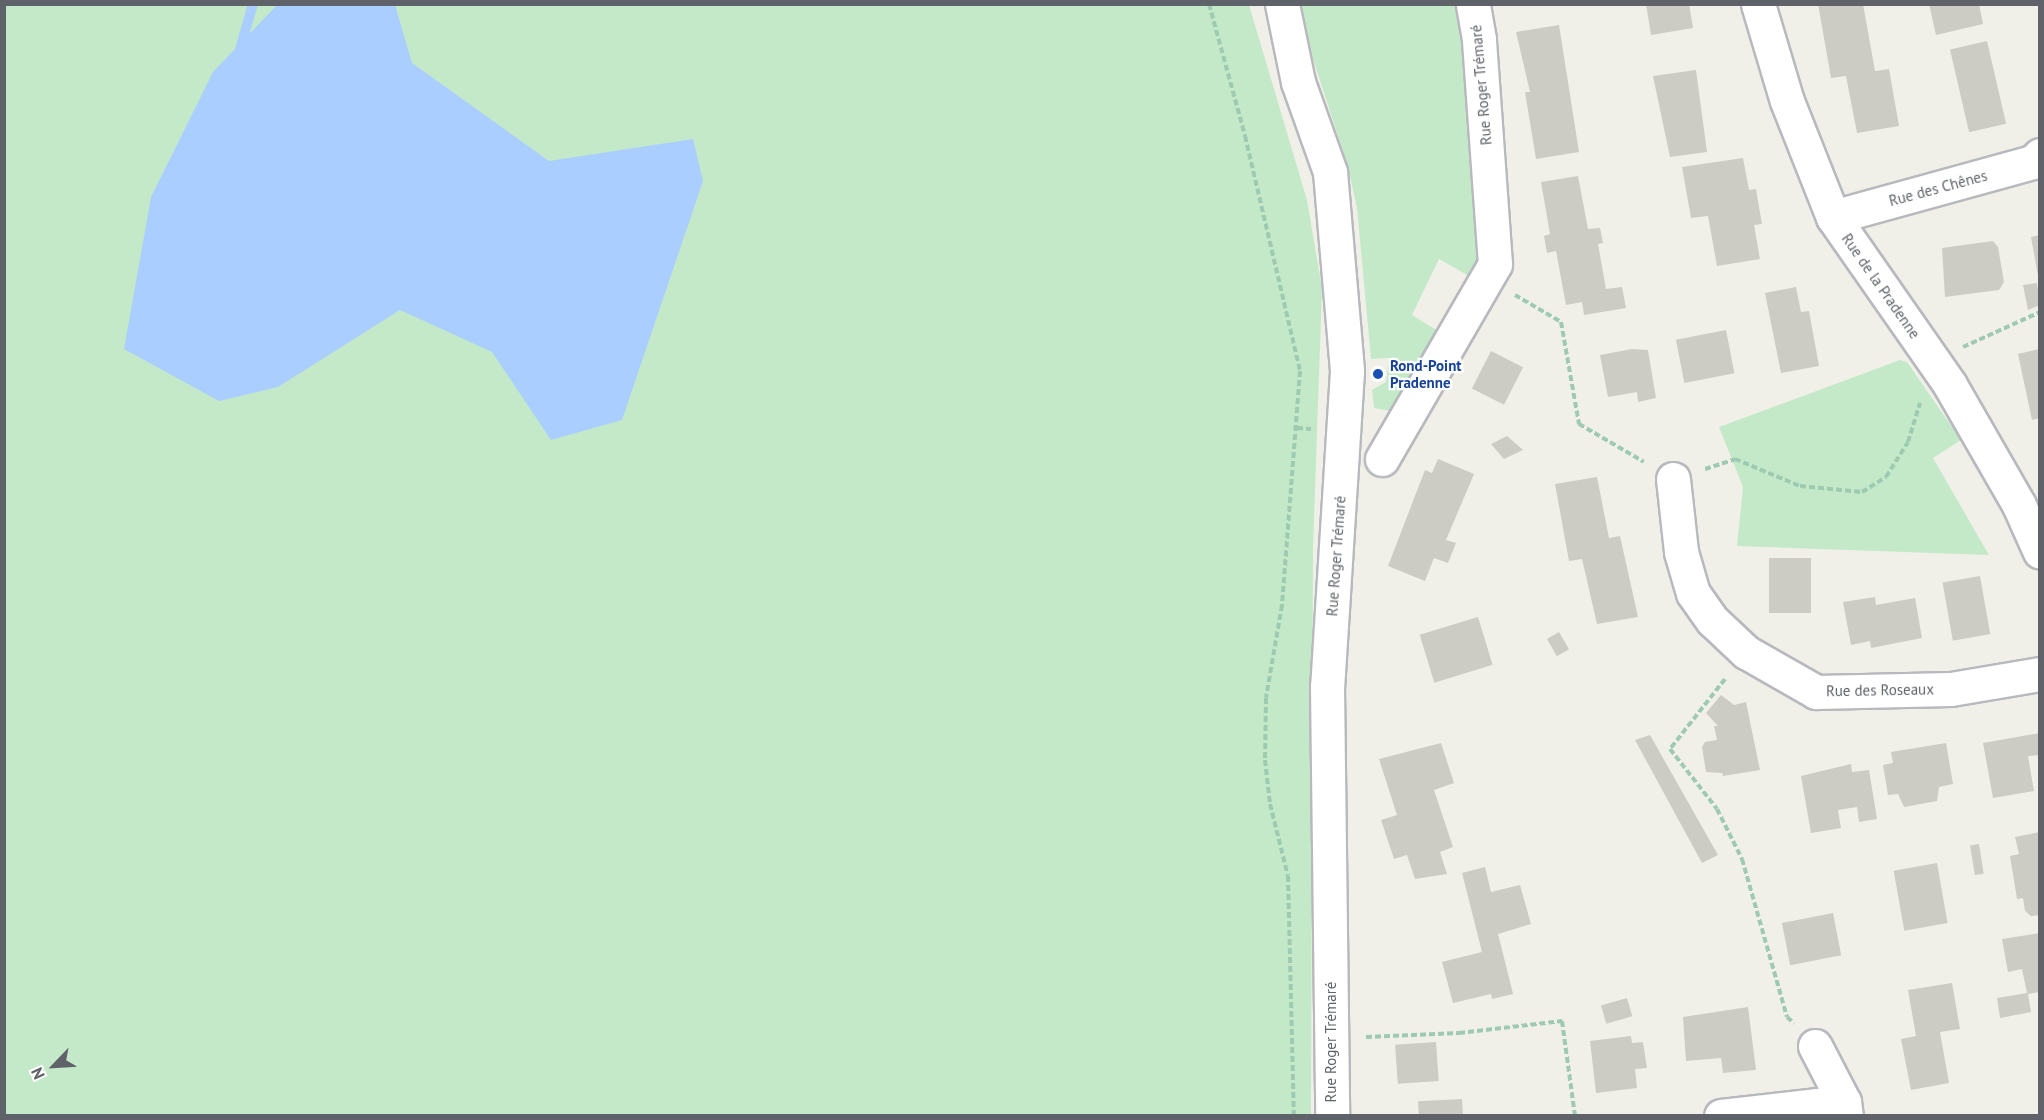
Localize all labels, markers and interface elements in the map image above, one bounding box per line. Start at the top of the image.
street label: Rue Roger Trémaré [1467,24,1495,146]
street label: Rue des Chênes [1887,166,1989,210]
street label: Rue de la Pradenne [1838,230,1924,342]
place label: Rond-Point Pradenne [1390,356,1462,391]
marker: Rond-Point Pradenne [1371,367,1385,381]
street label: Rue Roger Trémaré [1323,495,1349,617]
street label: Rue des Roseaux [1826,680,1934,700]
street label: Rue Roger Trémaré [1322,981,1340,1103]
north arrow [24,1036,84,1096]
text: N [26,1065,49,1083]

